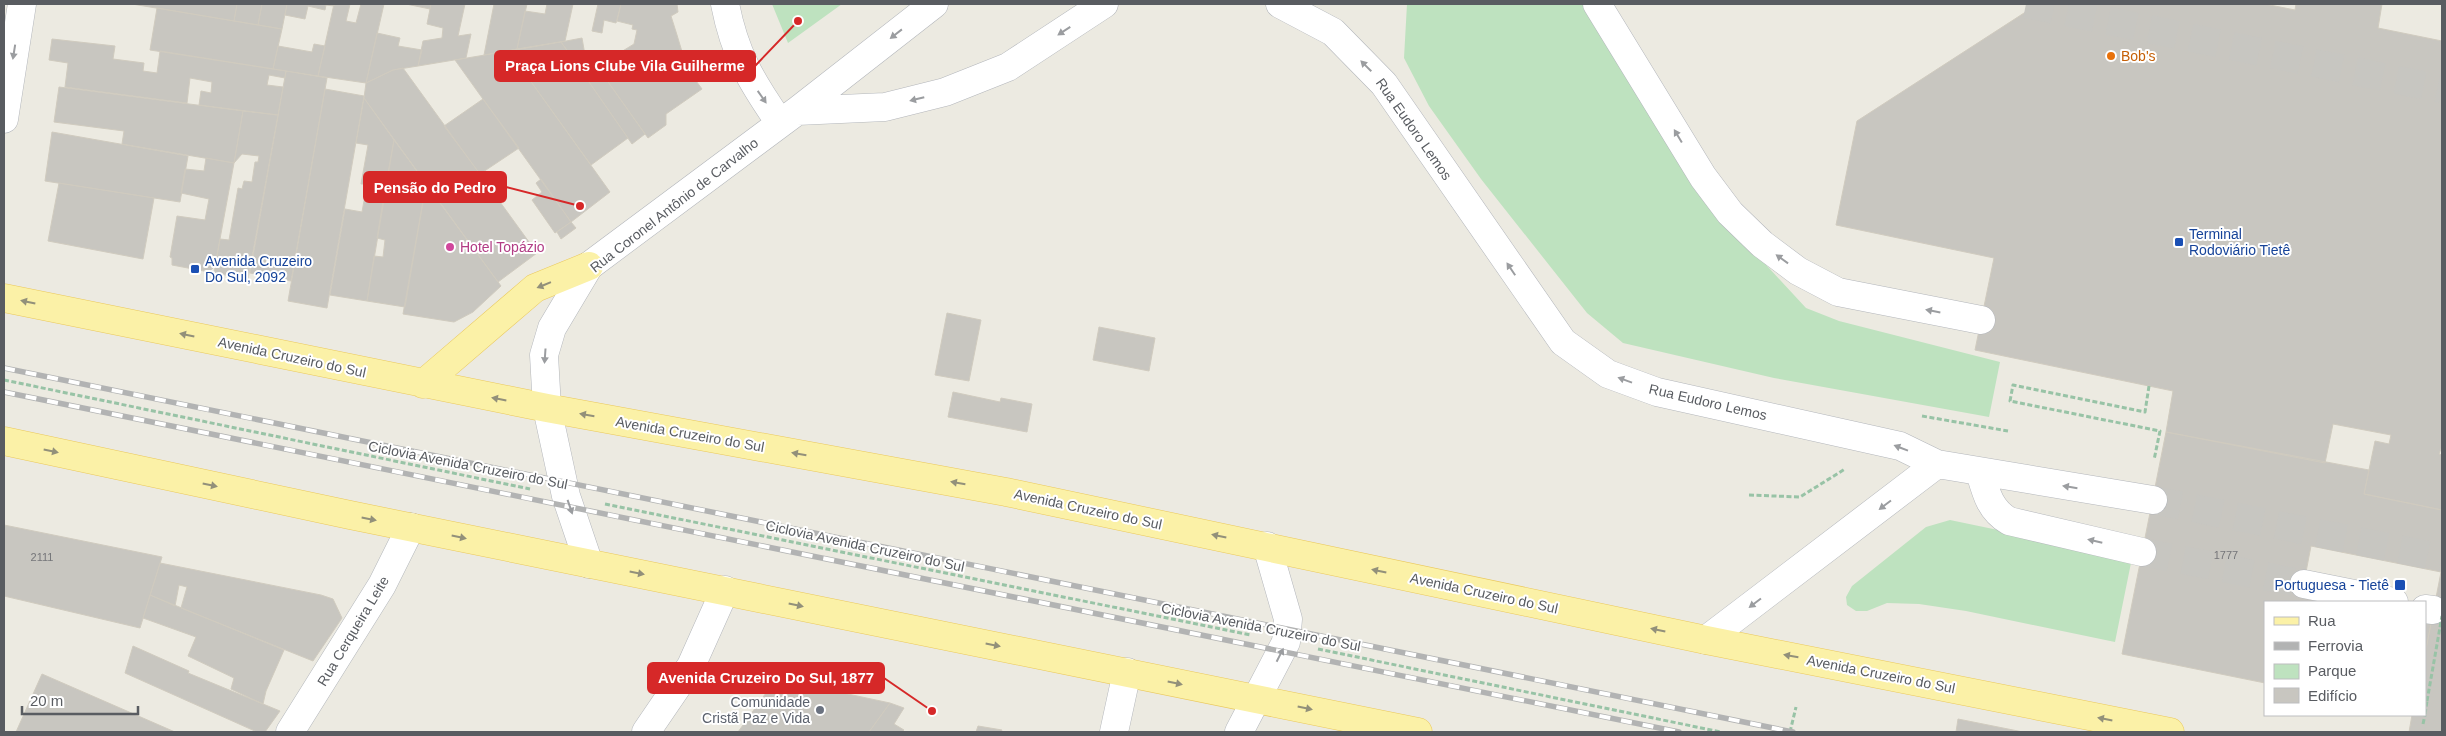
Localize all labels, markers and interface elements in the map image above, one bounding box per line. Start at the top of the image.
one-way arrow [1057,27,1070,36]
one-way arrow [890,28,903,39]
one-way arrow [10,44,18,60]
place label: Bob's [2121,48,2156,64]
marker: Bob's [2105,50,2117,62]
callout: Praça Lions Clube Vila Guilherme [495,51,755,81]
text: Praça Lions Clube Vila Guilherme [505,57,745,74]
one-way arrow [1361,60,1373,72]
street label: Rua Eudoro Lemos [1373,75,1455,183]
one-way arrow [757,90,767,104]
one-way arrow [910,95,925,103]
one-way arrow [1673,129,1682,142]
street label: Rua Coronel Antônio de Carvalho [587,134,761,276]
callout: Pensão do Pedro [364,172,506,202]
text: Pensão do Pedro [374,179,496,196]
place label: Terminal Rodoviário Tietê [2189,226,2290,258]
marker: Terminal Rodoviário Tietê [2173,236,2185,248]
place label: Hotel Topázio [460,239,545,255]
marker: Hotel Topázio [444,241,456,253]
place label: Avenida Cruzeiro Do Sul, 2092 [205,253,312,285]
one-way arrow [1775,254,1788,264]
one-way arrow [1506,262,1516,276]
marker: Avenida Cruzeiro Do Sul, 2092 [189,263,201,275]
one-way arrow [537,281,551,289]
one-way arrow [19,298,35,306]
one-way arrow [1925,307,1941,315]
one-way arrow [179,331,194,339]
street label: Avenida Cruzeiro do Sul [217,334,367,380]
one-way arrow [541,349,549,365]
one-way arrow [1617,376,1632,383]
street label: Rua Eudoro Lemos [1647,381,1769,423]
one-way arrow [491,394,507,402]
one-way arrow [579,411,595,419]
street label: Avenida Cruzeiro do Sul [614,413,766,455]
street label: Ciclovia Avenida Cruzeiro do Sul [367,438,569,492]
one-way arrow [1893,444,1908,452]
one-way arrow [44,447,59,455]
one-way arrow [790,450,806,458]
one-way arrow [950,479,966,487]
one-way arrow [203,481,218,489]
one-way arrow [2062,483,2078,491]
street label: Avenida Cruzeiro do Sul [1013,486,1163,532]
one-way arrow [567,499,574,514]
one-way arrow [1878,499,1891,510]
one-way arrow [362,515,378,523]
street label: Ciclovia Avenida Cruzeiro do Sul [764,517,966,575]
one-way arrow [1211,532,1227,540]
one-way arrow [451,533,467,541]
one-way arrow [2087,537,2102,545]
house number: 1777 [2214,549,2238,561]
house number: 2111 [31,551,53,563]
one-way arrow [1371,566,1387,574]
one-way arrow [629,569,645,577]
street label: Avenida Cruzeiro do Sul [1409,570,1559,616]
street label: Rua Cerqueira Leite [314,573,392,689]
place label: Portuguesa - Tietê [2275,577,2389,593]
marker: Portuguesa - Tietê [2393,578,2407,592]
one-way arrow [1748,598,1762,608]
street label: Ciclovia Avenida Cruzeiro do Sul [1160,600,1362,654]
one-way arrow [789,601,804,609]
legend [2264,601,2426,716]
text: Rua [2308,612,2336,629]
one-way arrow [1651,626,1666,634]
text: Ferrovia [2308,637,2364,654]
one-way arrow [985,641,1001,649]
one-way arrow [1276,648,1284,662]
one-way arrow [1783,651,1799,659]
street label: Avenida Cruzeiro do Sul [1805,652,1957,696]
text: Parque [2308,662,2356,679]
callout: Avenida Cruzeiro Do Sul, 1877 [648,663,884,693]
text: Avenida Cruzeiro Do Sul, 1877 [658,669,874,686]
one-way arrow [1167,679,1183,687]
scale bar [22,684,139,716]
text: Edifício [2308,687,2357,704]
text: 20 m [30,692,63,709]
place label: Comunidade Cristã Paz e Vida [702,694,810,726]
marker: Comunidade Cristã Paz e Vida [814,704,826,716]
one-way arrow [1298,705,1314,713]
one-way arrow [2097,715,2112,723]

